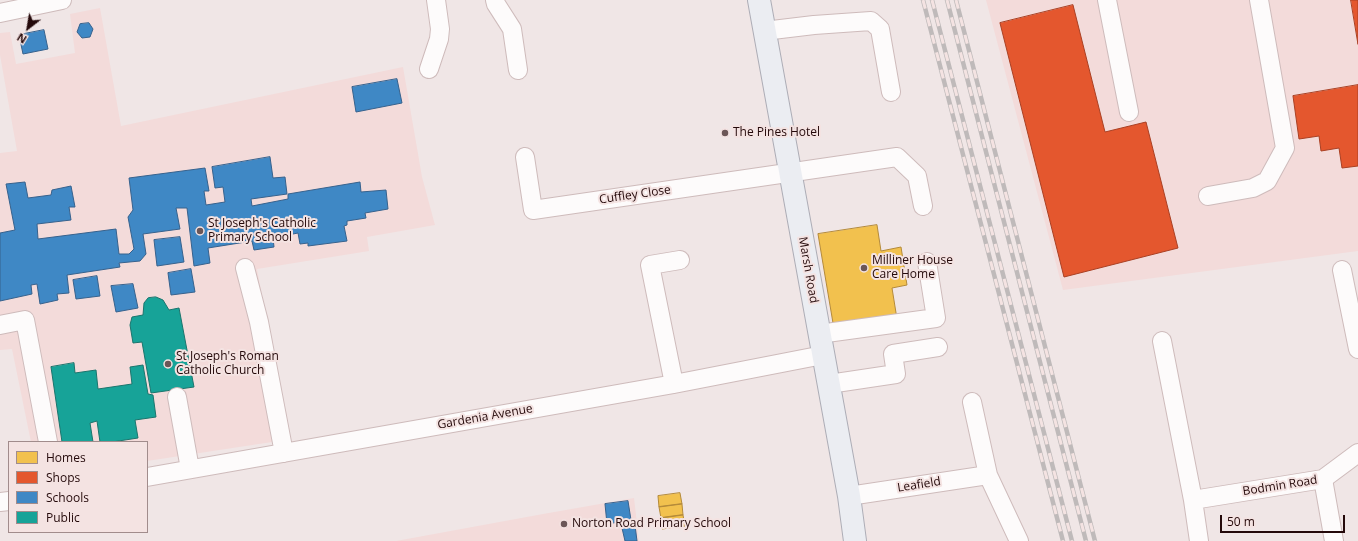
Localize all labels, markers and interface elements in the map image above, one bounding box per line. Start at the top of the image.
north arrow [8,8,48,48]
text: N [14,30,29,47]
place label: The Pines Hotel [733,126,820,140]
marker: The Pines Hotel [720,128,730,138]
street label: Cuffley Close [598,183,672,207]
place label: St Joseph's Catholic Primary School [208,217,316,245]
marker: St Joseph's Catholic Primary School [195,226,205,236]
street label: Marsh Road [795,236,821,304]
place label: Milliner House Care Home [872,254,953,282]
marker: Milliner House Care Home [859,263,869,273]
place label: St Joseph's Roman Catholic Church [176,350,279,378]
marker: St Joseph's Roman Catholic Church [163,359,173,369]
street label: Gardenia Avenue [436,402,534,432]
legend [8,441,148,533]
text: Homes [46,449,86,466]
text: Shops [46,469,80,486]
street label: Bodmin Road [1242,473,1318,499]
street label: Leafield [896,474,942,496]
text: Schools [46,489,89,506]
scale bar [1222,507,1347,533]
text: Public [46,509,80,526]
text: 50 m [1227,513,1255,530]
place label: Norton Road Primary School [572,517,731,531]
marker: Norton Road Primary School [559,519,569,529]

